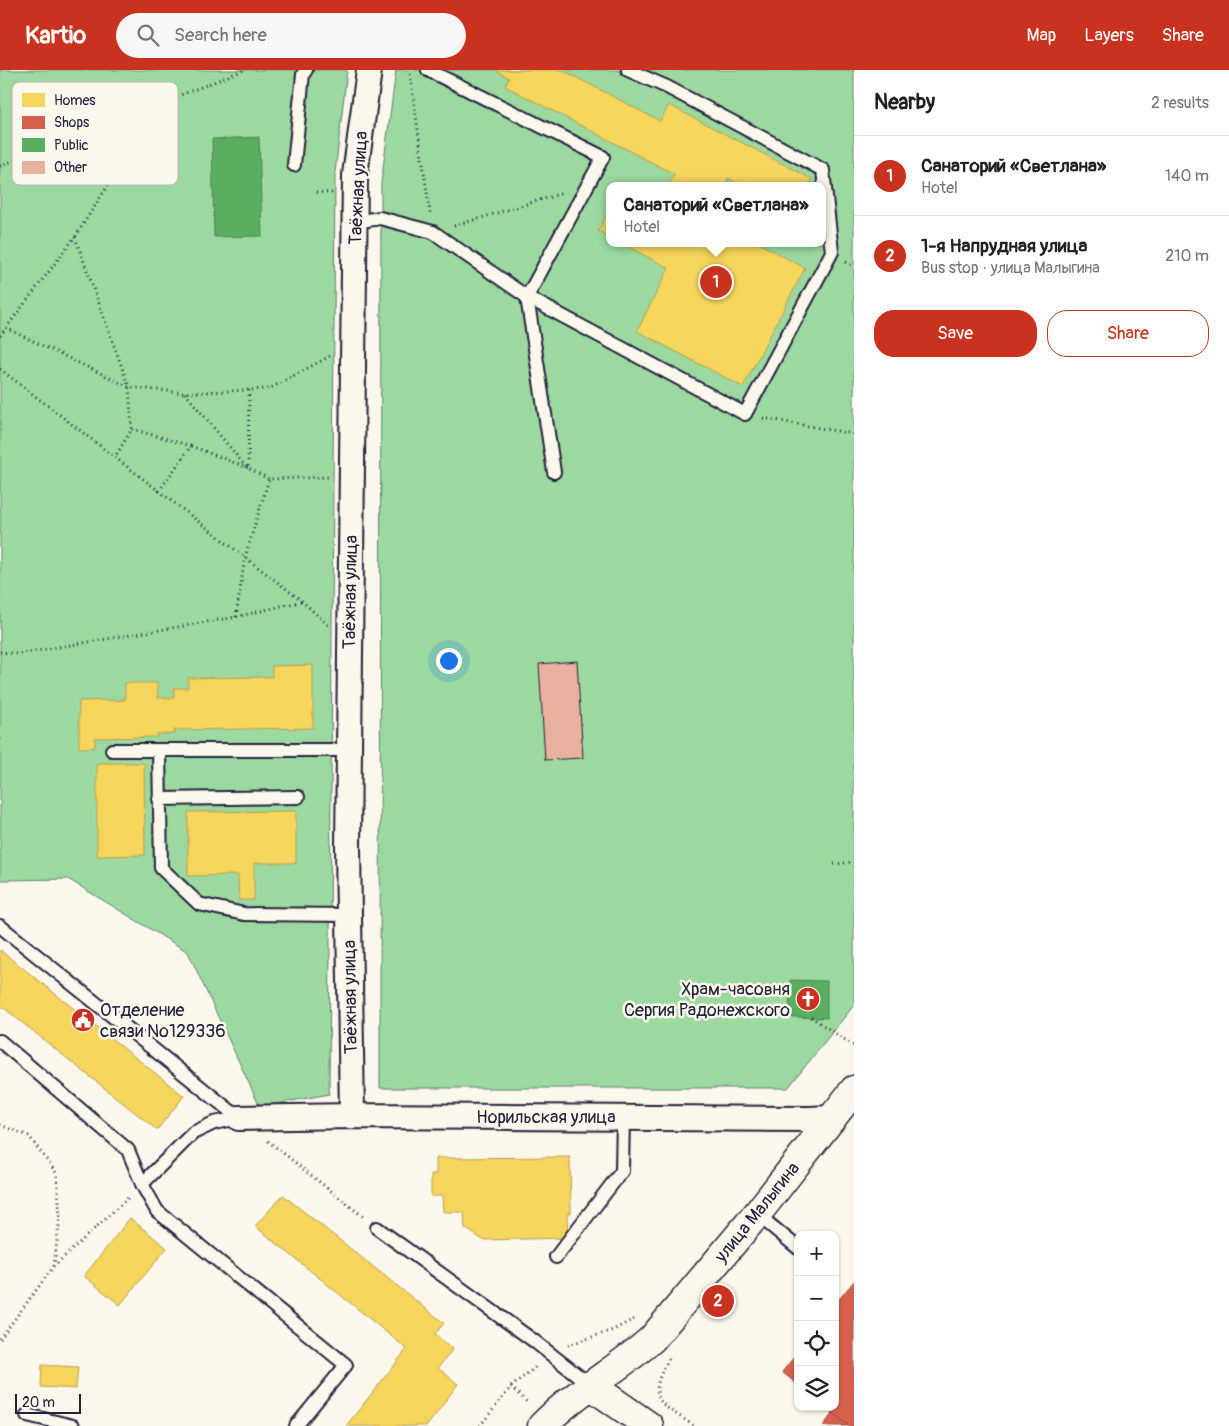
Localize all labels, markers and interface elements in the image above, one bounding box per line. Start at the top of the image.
search box [116,13,466,58]
text: Kartio [25,21,86,50]
icon: search [134,21,162,49]
text: Search here [174,23,267,47]
text: Map [1027,24,1056,47]
text: Layers [1084,24,1134,47]
text: Share [1162,24,1204,47]
legend [12,82,178,185]
text: Nearby [874,89,935,116]
text: Homes [54,92,96,109]
text: 2 results [1151,93,1209,113]
text: Shops [54,114,90,131]
street label: Таёжная улица [344,130,373,246]
text: Public [54,137,89,154]
text: Санаторий «Светлана» [921,154,1106,178]
text: Other [54,159,87,176]
text: 1 [887,166,893,186]
text: 140 m [1165,166,1209,186]
text: Hotel [921,178,958,198]
popup [606,182,826,247]
text: Санаторий «Светлана» [623,193,809,217]
text: Hotel [623,217,660,237]
text: 1-я Напрудная улица [921,234,1087,258]
text: 2 [886,246,894,266]
text: 210 m [1165,246,1209,266]
text: Bus stop · улица Малыгина [921,258,1100,278]
pin: 1 [700,263,732,301]
button: Save [874,310,1037,357]
button: Share [1047,310,1209,357]
street label: Таёжная улица [338,535,363,649]
your location [436,648,462,674]
street label: Таёжная улица [338,940,363,1054]
place label: Храм-часовня Сергия Радонежского [624,978,790,1022]
church icon: Храм-часовня Сергия Радонежского [795,986,821,1012]
place label: Отделение связи №129336 [100,999,226,1043]
public building icon: Отделение связи №129336 [70,1007,96,1033]
street label: Норильская улица [476,1106,616,1129]
street label: улица Малыгина [709,1157,805,1268]
map controls [794,1231,839,1411]
button: + [794,1231,839,1276]
button: − [794,1276,839,1321]
pin: 2 [702,1282,734,1320]
button: locate [794,1321,839,1366]
button: layers [794,1366,839,1411]
scale bar [15,1391,81,1414]
text: 20 m [22,1394,55,1411]

